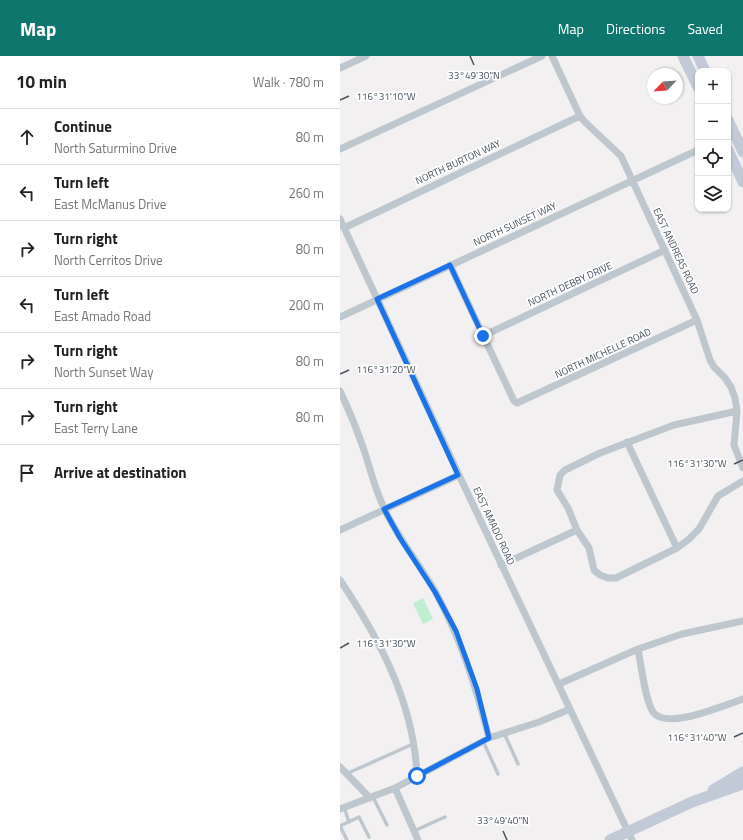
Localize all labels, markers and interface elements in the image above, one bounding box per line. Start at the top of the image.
text: Map [20,14,56,43]
text: Map [558,18,584,39]
text: Directions [606,18,665,39]
text: Saved [687,18,723,39]
text: 33°49'30"N [448,68,500,83]
north arrow [647,68,683,104]
map controls [695,68,731,212]
button: + [695,68,731,104]
text: 10 min [16,69,67,95]
text: Walk · 780 m [253,72,324,92]
text: 116°31'10"W [356,89,416,104]
button: − [695,104,731,140]
text: Continue [54,115,112,138]
icon: ahead [16,126,38,148]
text: 80 m [296,127,324,147]
street label: NORTH BURTON WAY [413,135,504,188]
text: North Saturmino Drive [54,138,177,158]
button: locate [695,140,731,176]
text: Turn left [54,171,109,194]
button: layers [695,176,731,212]
icon: left [16,182,38,204]
text: 260 m [288,183,324,203]
text: East McManus Drive [54,194,166,214]
street label: NORTH SUNSET WAY [471,198,560,250]
street label: EAST ANDREAS ROAD [649,205,703,297]
text: Turn right [54,227,118,250]
icon: right [16,238,38,260]
text: 80 m [296,239,324,259]
text: North Cerritos Drive [54,250,163,270]
street label: NORTH DEBBY DRIVE [525,258,615,310]
text: Turn left [54,283,109,306]
icon: left [16,294,38,316]
text: 200 m [288,295,324,315]
text: East Amado Road [54,306,151,326]
street label: NORTH MICHELLE ROAD [552,324,654,382]
route end [474,327,492,345]
text: Turn right [54,339,118,362]
icon: right [16,350,38,372]
text: 80 m [296,351,324,371]
text: North Sunset Way [54,362,153,382]
text: 116°31'20"W [356,362,416,377]
text: Turn right [54,395,118,418]
icon: right [16,406,38,428]
text: 80 m [296,407,324,427]
text: East Terry Lane [54,418,138,438]
text: 116°31'30"W [667,456,727,471]
text: Arrive at destination [54,461,187,484]
icon: arrive [16,462,38,484]
street label: EAST AMADO ROAD [469,484,519,568]
text: 116°31'30"W [356,636,416,651]
text: 116°31'40"W [667,730,727,745]
route start [408,767,426,785]
text: 33°49'40"N [477,813,529,828]

